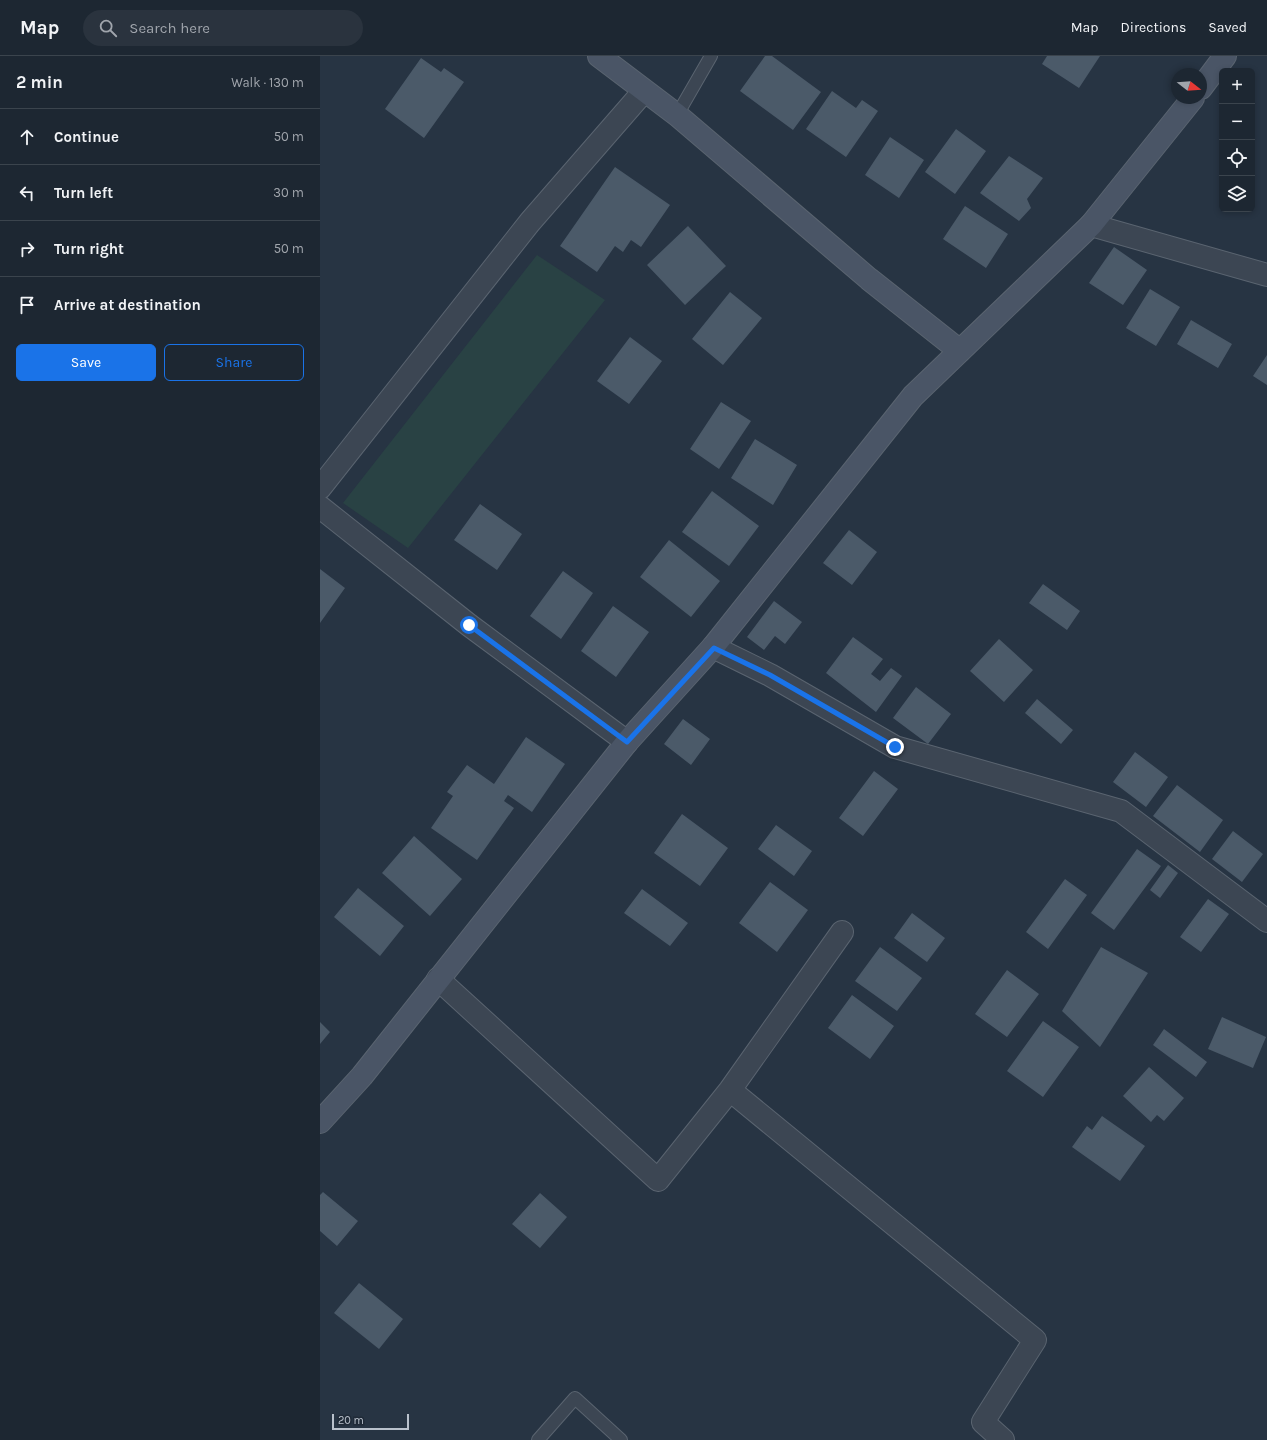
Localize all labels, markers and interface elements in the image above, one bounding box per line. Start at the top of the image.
search box [83,10,363,46]
text: Map [20,17,59,39]
icon: search [97,17,119,39]
text: Search here [129,19,210,37]
text: Map [1071,19,1099,36]
text: Directions [1121,19,1186,36]
text: Saved [1208,19,1247,36]
north arrow [1171,68,1207,104]
map controls [1219,68,1255,212]
button: + [1219,68,1255,104]
text: 2 min [16,72,63,92]
text: Walk · 130 m [231,75,304,90]
button: − [1219,104,1255,140]
icon: ahead [16,126,38,148]
text: Continue [54,128,119,146]
text: 50 m [274,129,304,144]
button: locate [1219,140,1255,176]
button: layers [1219,176,1255,212]
icon: left [16,182,38,204]
text: Turn left [54,184,113,202]
text: 30 m [273,185,304,200]
icon: right [16,238,38,260]
text: Turn right [54,240,124,258]
text: 50 m [274,241,304,256]
icon: arrive [16,294,38,316]
text: Arrive at destination [54,296,201,314]
button: Save [16,344,156,381]
button: Share [164,344,304,381]
route start [460,616,478,634]
route end [886,738,904,756]
scale bar [332,1412,409,1431]
text: 20 m [338,1414,364,1427]

